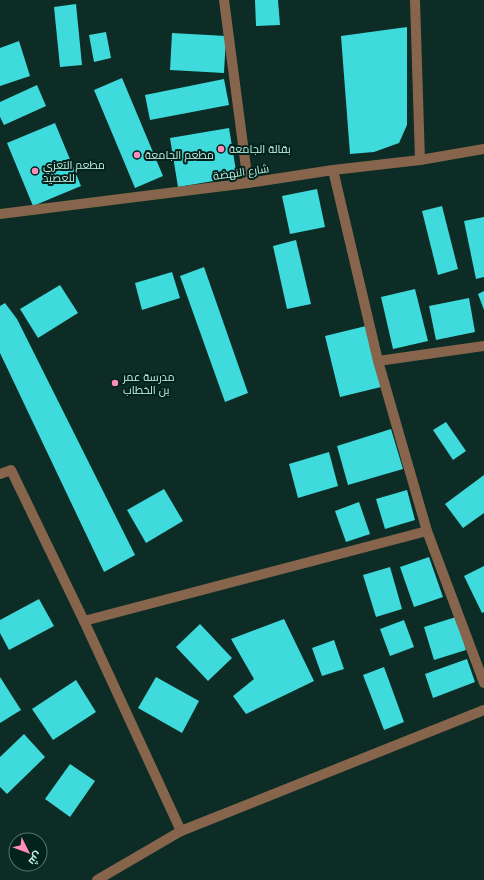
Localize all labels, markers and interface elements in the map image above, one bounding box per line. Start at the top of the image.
place label: بقالة الجامعة [229,141,291,157]
marker: بقالة الجامعة [216,144,226,154]
place label: مطعم الجامعة [145,147,214,163]
marker: مطعم الجامعة [132,150,142,160]
place label: مطعم التعزي للعصيد [43,157,105,186]
street label: شارع النهضة [212,160,270,184]
marker: مطعم التعزي للعصيد [30,166,40,176]
place label: مدرسة عمر بن الخطاب [122,369,174,398]
marker: مدرسة عمر بن الخطاب [110,378,120,388]
north arrow [8,832,48,872]
text: ش [25,848,46,869]

